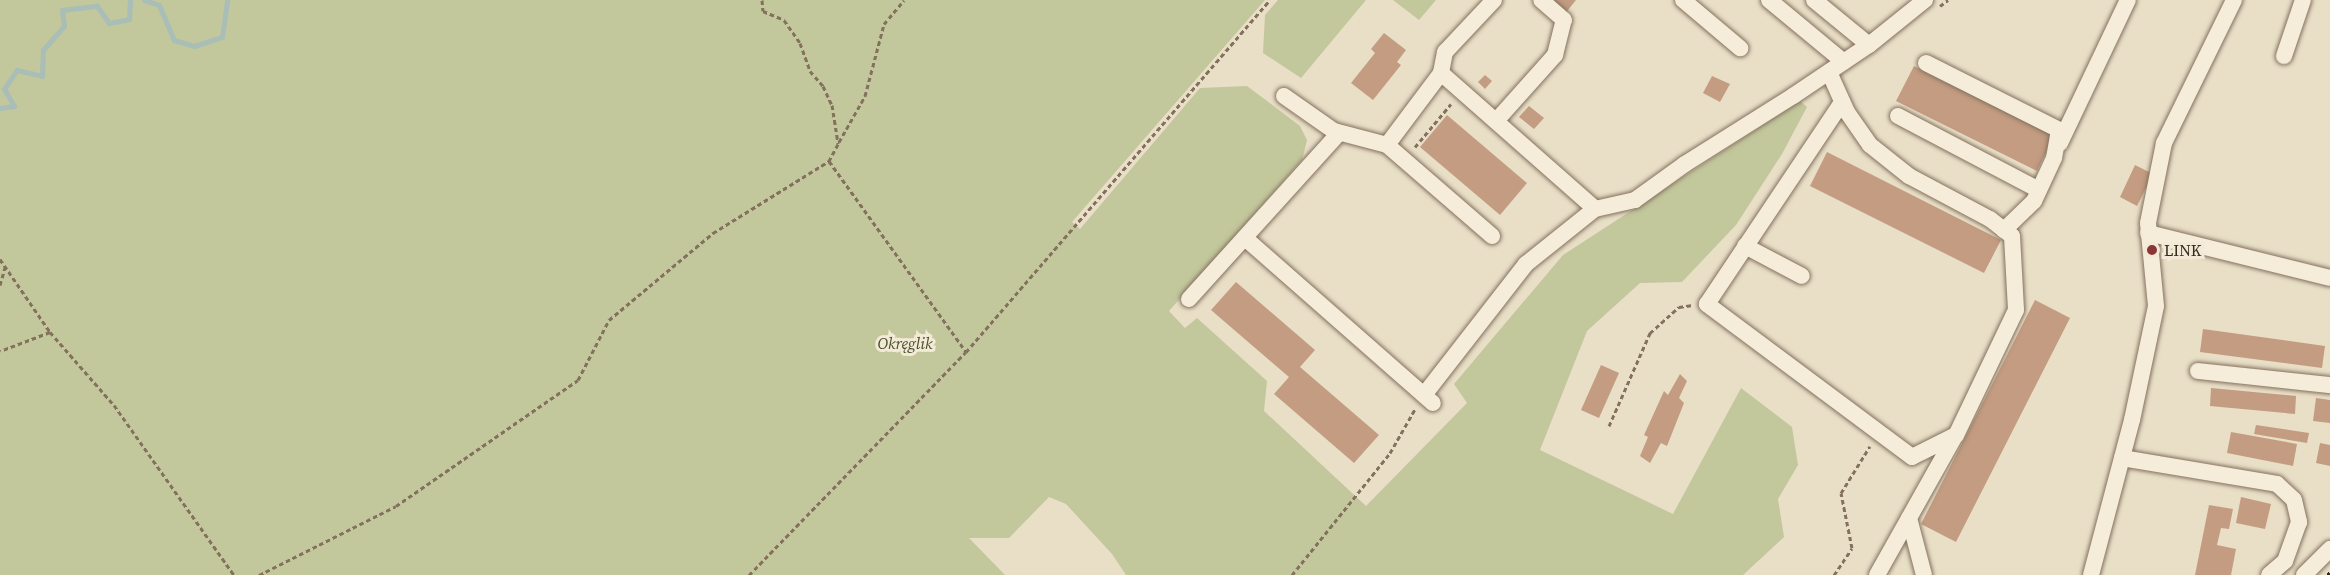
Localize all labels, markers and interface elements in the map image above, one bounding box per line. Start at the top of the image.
place label: LINK [2164,240,2201,260]
marker: LINK [2145,243,2159,257]
park label: Okręglik [877,333,933,353]

